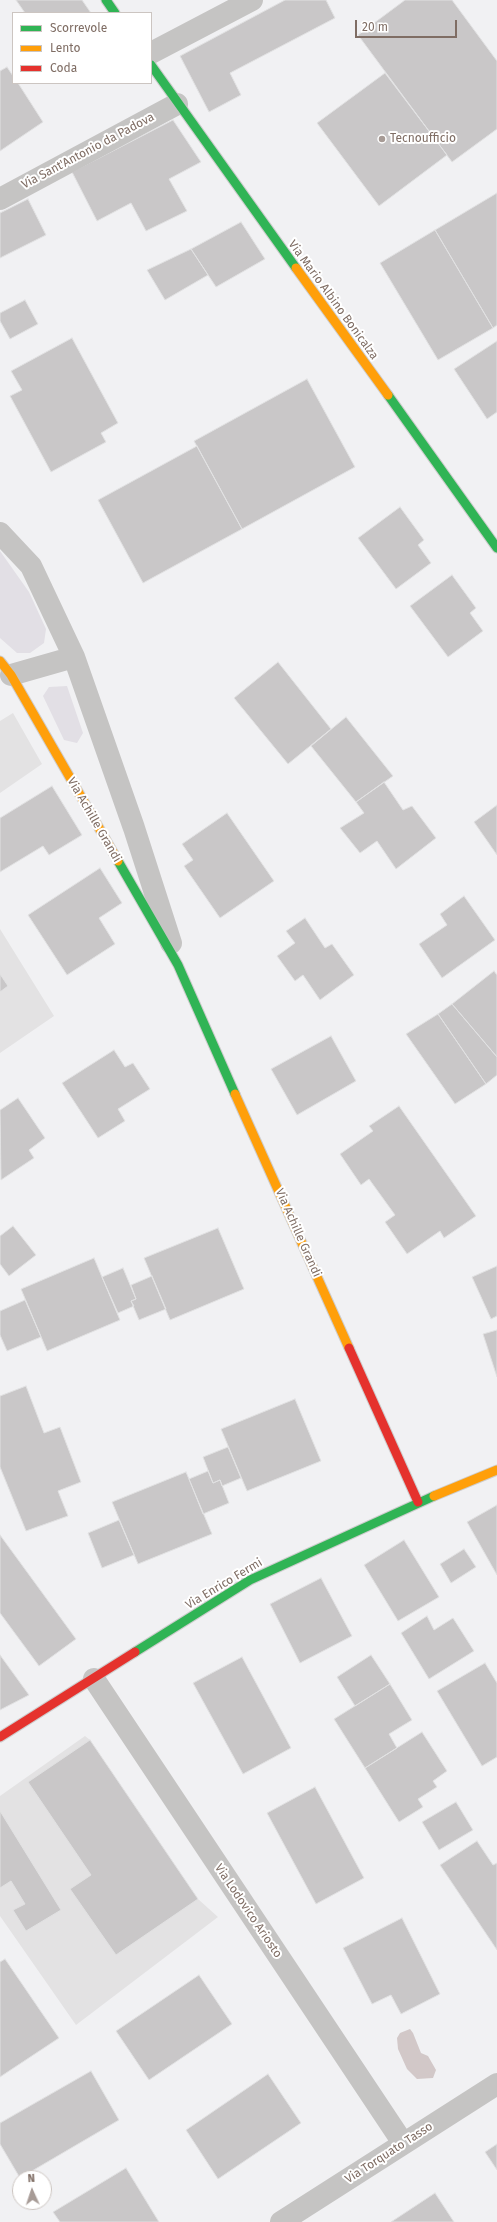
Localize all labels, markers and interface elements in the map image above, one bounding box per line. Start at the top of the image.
legend [12,12,152,84]
scale bar [357,12,459,38]
text: 20 m [362,20,388,34]
text: Scorrevole [50,21,107,35]
text: Lento [50,41,80,55]
text: Coda [50,61,77,75]
street label: Via Sant'Antonio da Padova [19,110,157,192]
place label: Tecnoufficio [390,132,456,146]
marker: Tecnoufficio [377,134,387,144]
street label: Via Mario Albino Bonicalza [285,238,381,362]
street label: Via Achille Grandi [64,775,124,865]
street label: Via Achille Grandi [272,1187,324,1279]
street label: Via Enrico Fermi [183,1555,265,1613]
street label: Via Lodovico Ariosto [211,1861,285,1961]
street label: Via Torquato Tasso [342,2119,436,2187]
north arrow [12,2170,52,2210]
text: N [27,2172,35,2185]

